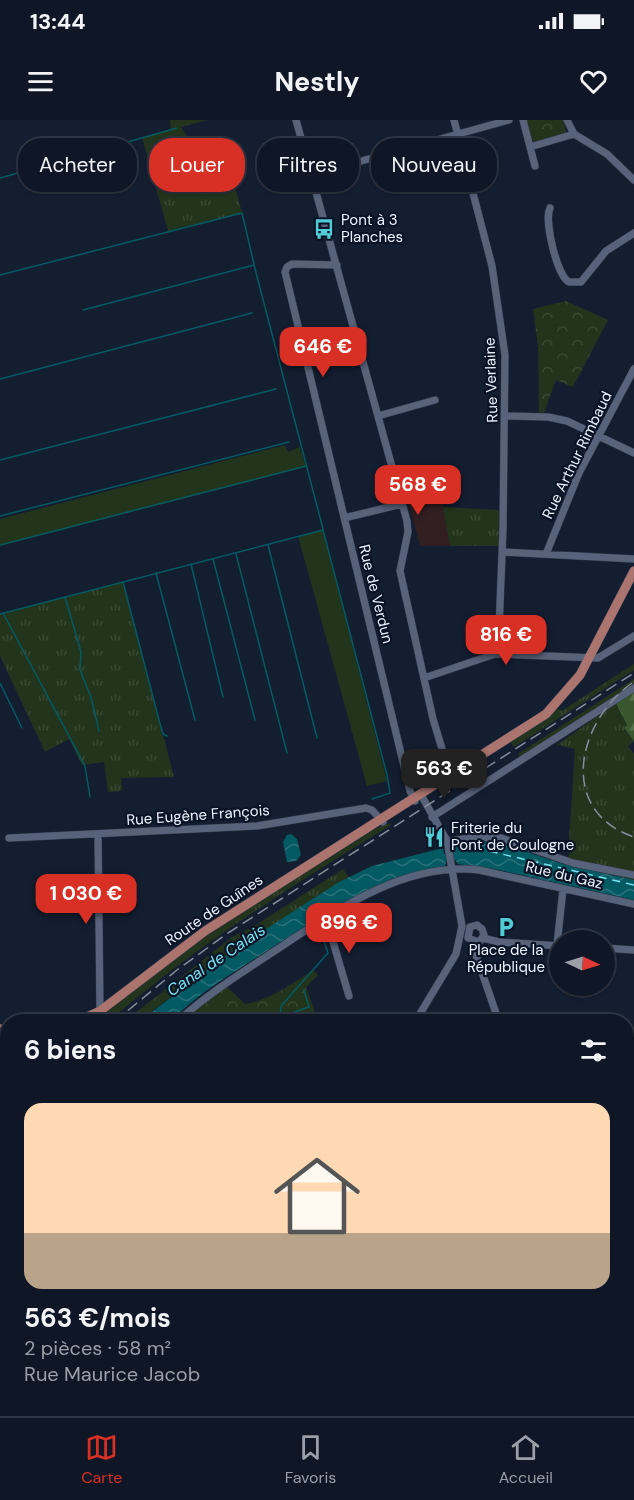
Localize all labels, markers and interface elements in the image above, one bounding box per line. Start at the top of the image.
text: 13:44 [30,7,85,36]
text: Nestly [274,64,360,99]
icon: menu [24,65,57,98]
icon: heart [577,65,610,98]
chip: Acheter [18,138,137,192]
chip: Louer [149,138,245,192]
chip: Filtres [257,138,359,192]
chip: Nouveau [371,138,497,192]
place label: Pont à 3 Planches [341,210,403,247]
bus stop icon: Pont à 3 Planches [312,217,336,241]
pin: 646 € [281,327,365,378]
text: 646 € [294,333,352,359]
street label: Rue Verlaine [480,337,502,423]
street label: Rue Arthur Rimbaud [537,388,617,522]
pin: 568 € [376,465,460,516]
text: 568 € [389,471,447,497]
street label: Rue de Verdun [354,542,398,646]
pin: 816 € [464,615,548,666]
text: 816 € [480,621,532,647]
pin: 563 € [402,749,486,800]
text: 563 € [415,755,473,781]
street label: Rue Eugène François [126,800,270,830]
place label: Friterie du Pont de Coulogne [451,818,574,855]
restaurant icon: Friterie du Pont de Coulogne [422,825,446,849]
street label: Rue du Gaz [524,856,605,894]
street label: Route de Guînes [161,870,267,950]
pin: 1 030 € [31,874,141,925]
text: 1 030 € [50,880,122,906]
pin: 896 € [307,903,391,954]
text: 896 € [320,909,378,935]
parking icon: Place de la République [494,915,518,939]
water label: Canal de Calais [163,919,269,1001]
north arrow [549,930,615,996]
map controls [549,930,615,996]
place label: Place de la République [467,940,545,977]
text: 6 biens [24,1033,116,1067]
icon: filters [577,1034,610,1067]
icon: home [263,1142,371,1250]
text: 563 €/mois [24,1301,171,1335]
text: 2 pièces · 58 m² [24,1335,171,1361]
text: Rue Maurice Jacob [24,1361,200,1387]
tab: Carte [81,1431,122,1488]
tab: Favoris [285,1431,336,1488]
tab: Accueil [499,1431,553,1488]

